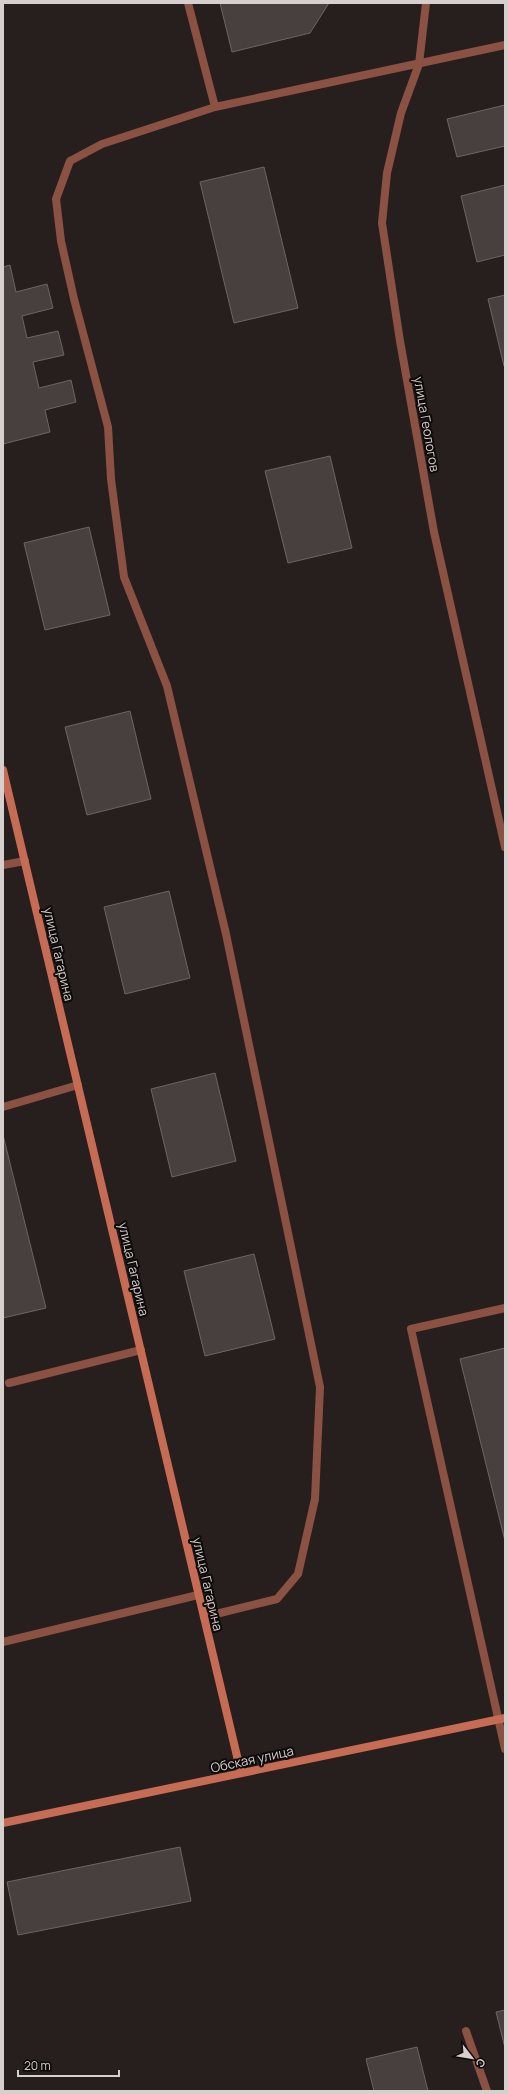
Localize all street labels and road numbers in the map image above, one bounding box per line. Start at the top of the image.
street label: улица Геологов [410,375,444,473]
street label: улица Гагарина [39,905,79,1003]
street label: улица Гагарина [114,1220,154,1318]
street label: улица Гагарина [188,1535,228,1633]
street label: Обская улица [209,1741,295,1777]

